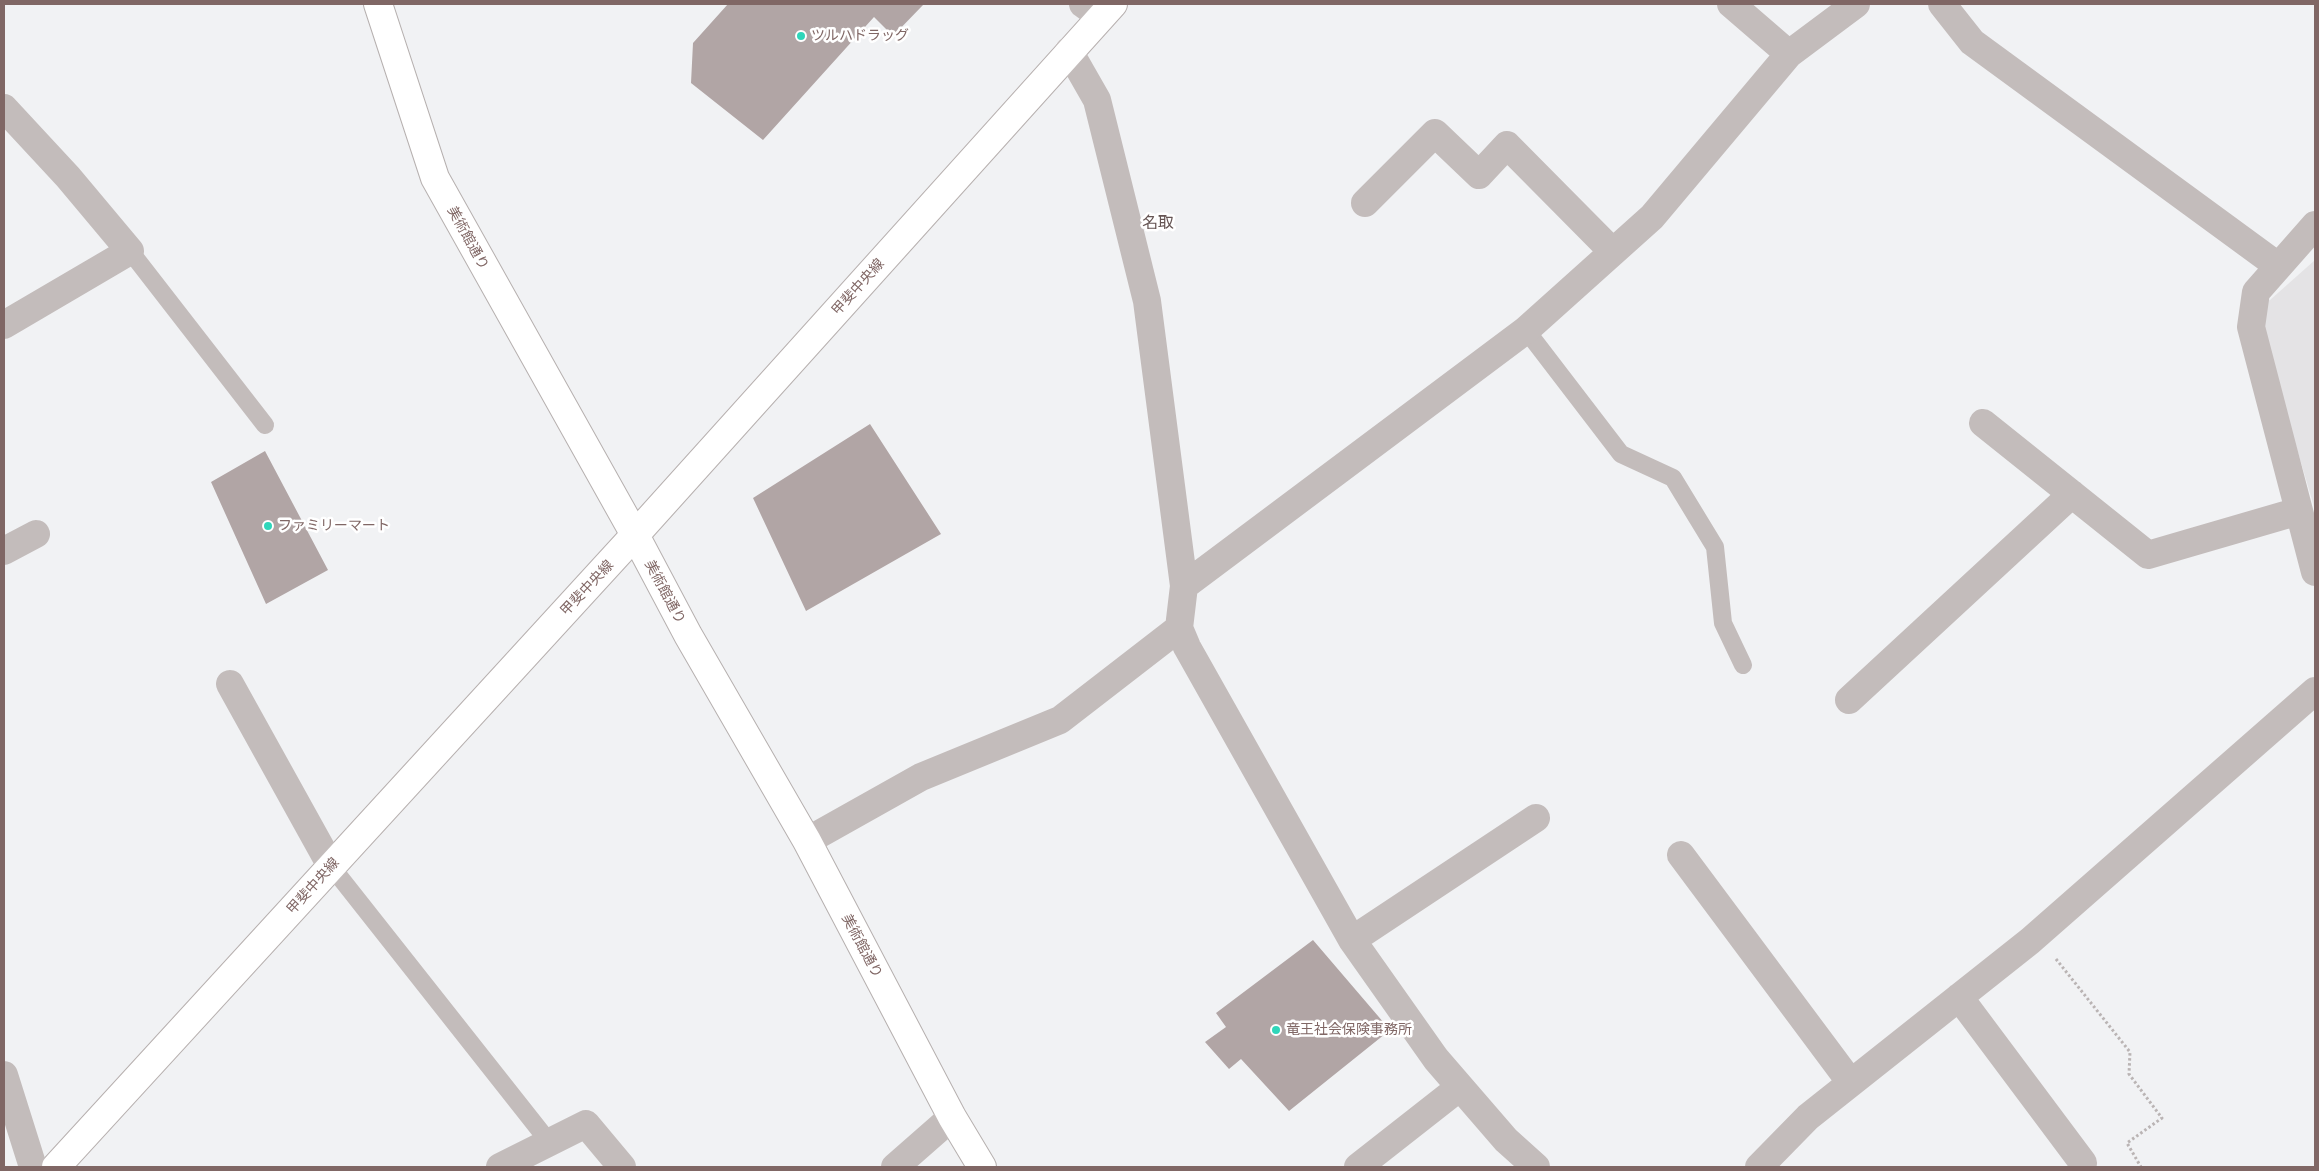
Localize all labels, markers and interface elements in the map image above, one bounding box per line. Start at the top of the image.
place label: ツルハドラッグ [811,28,909,44]
marker: ツルハドラッグ [795,30,807,42]
street label: 美術館通り [444,203,492,273]
district label: 名取 [1142,213,1174,233]
street label: 甲斐中央線 [828,255,888,319]
place label: ファミリーマート [278,518,390,534]
marker: ファミリーマート [262,520,274,532]
street label: 甲斐中央線 [557,557,617,619]
street label: 美術館通り [641,557,689,627]
street label: 甲斐中央線 [283,854,343,918]
street label: 美術館通り [838,911,886,981]
place label: 竜王社会保険事務所 [1286,1022,1412,1038]
marker: 竜王社会保険事務所 [1270,1024,1282,1036]

